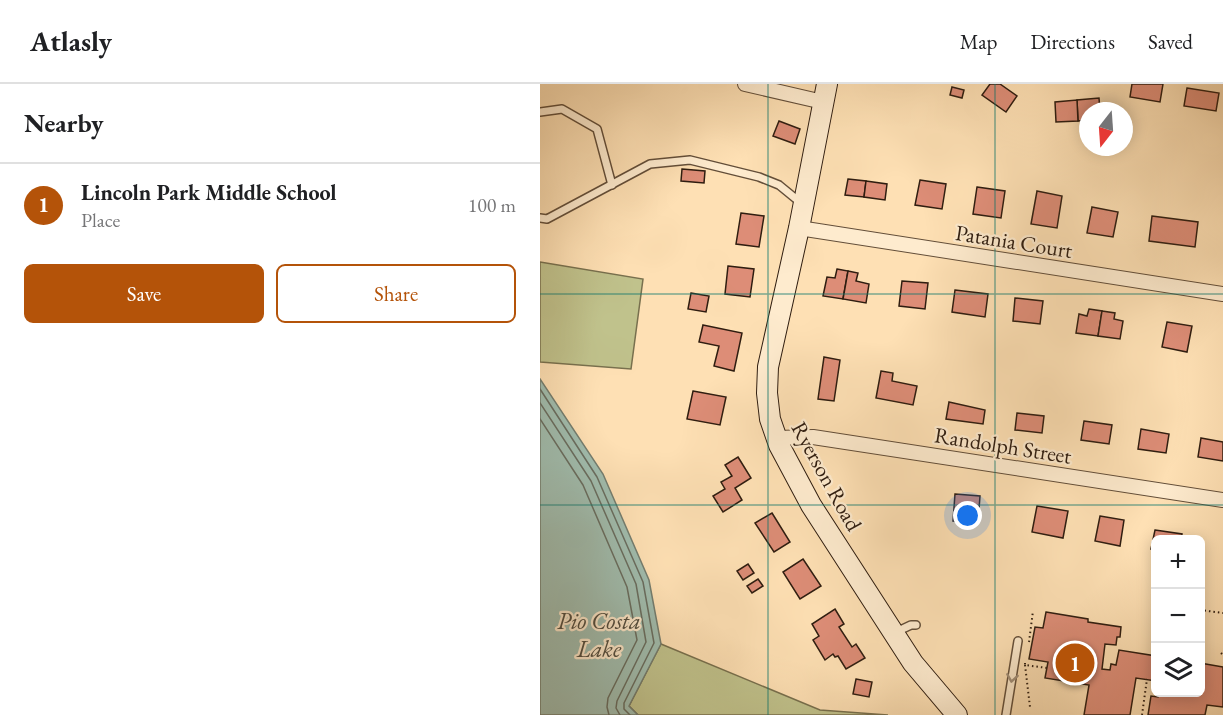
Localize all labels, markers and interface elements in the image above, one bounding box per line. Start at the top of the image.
text: Atlasly [30,23,112,59]
text: Map [960,28,997,55]
text: Directions [1030,28,1115,55]
text: Saved [1148,28,1193,55]
north arrow [1079,102,1133,156]
text: Nearby [24,106,104,140]
text: Lincoln Park Middle School [81,178,337,207]
text: 1 [38,192,49,218]
text: 100 m [468,192,516,218]
text: Place [81,207,120,233]
street label: Patania Court [953,218,1075,265]
button: Save [24,264,264,323]
button: Share [276,264,516,323]
street label: Ryerson Road [785,416,869,537]
street label: Randolph Street [932,420,1074,471]
your location [953,501,982,530]
map controls [1151,535,1205,697]
button: + [1151,535,1205,589]
button: − [1151,589,1205,643]
water label: Pio Costa Lake [557,605,641,664]
pin: 1 [1056,640,1094,686]
button: layers [1151,643,1205,697]
one-way arrow [1006,674,1018,683]

